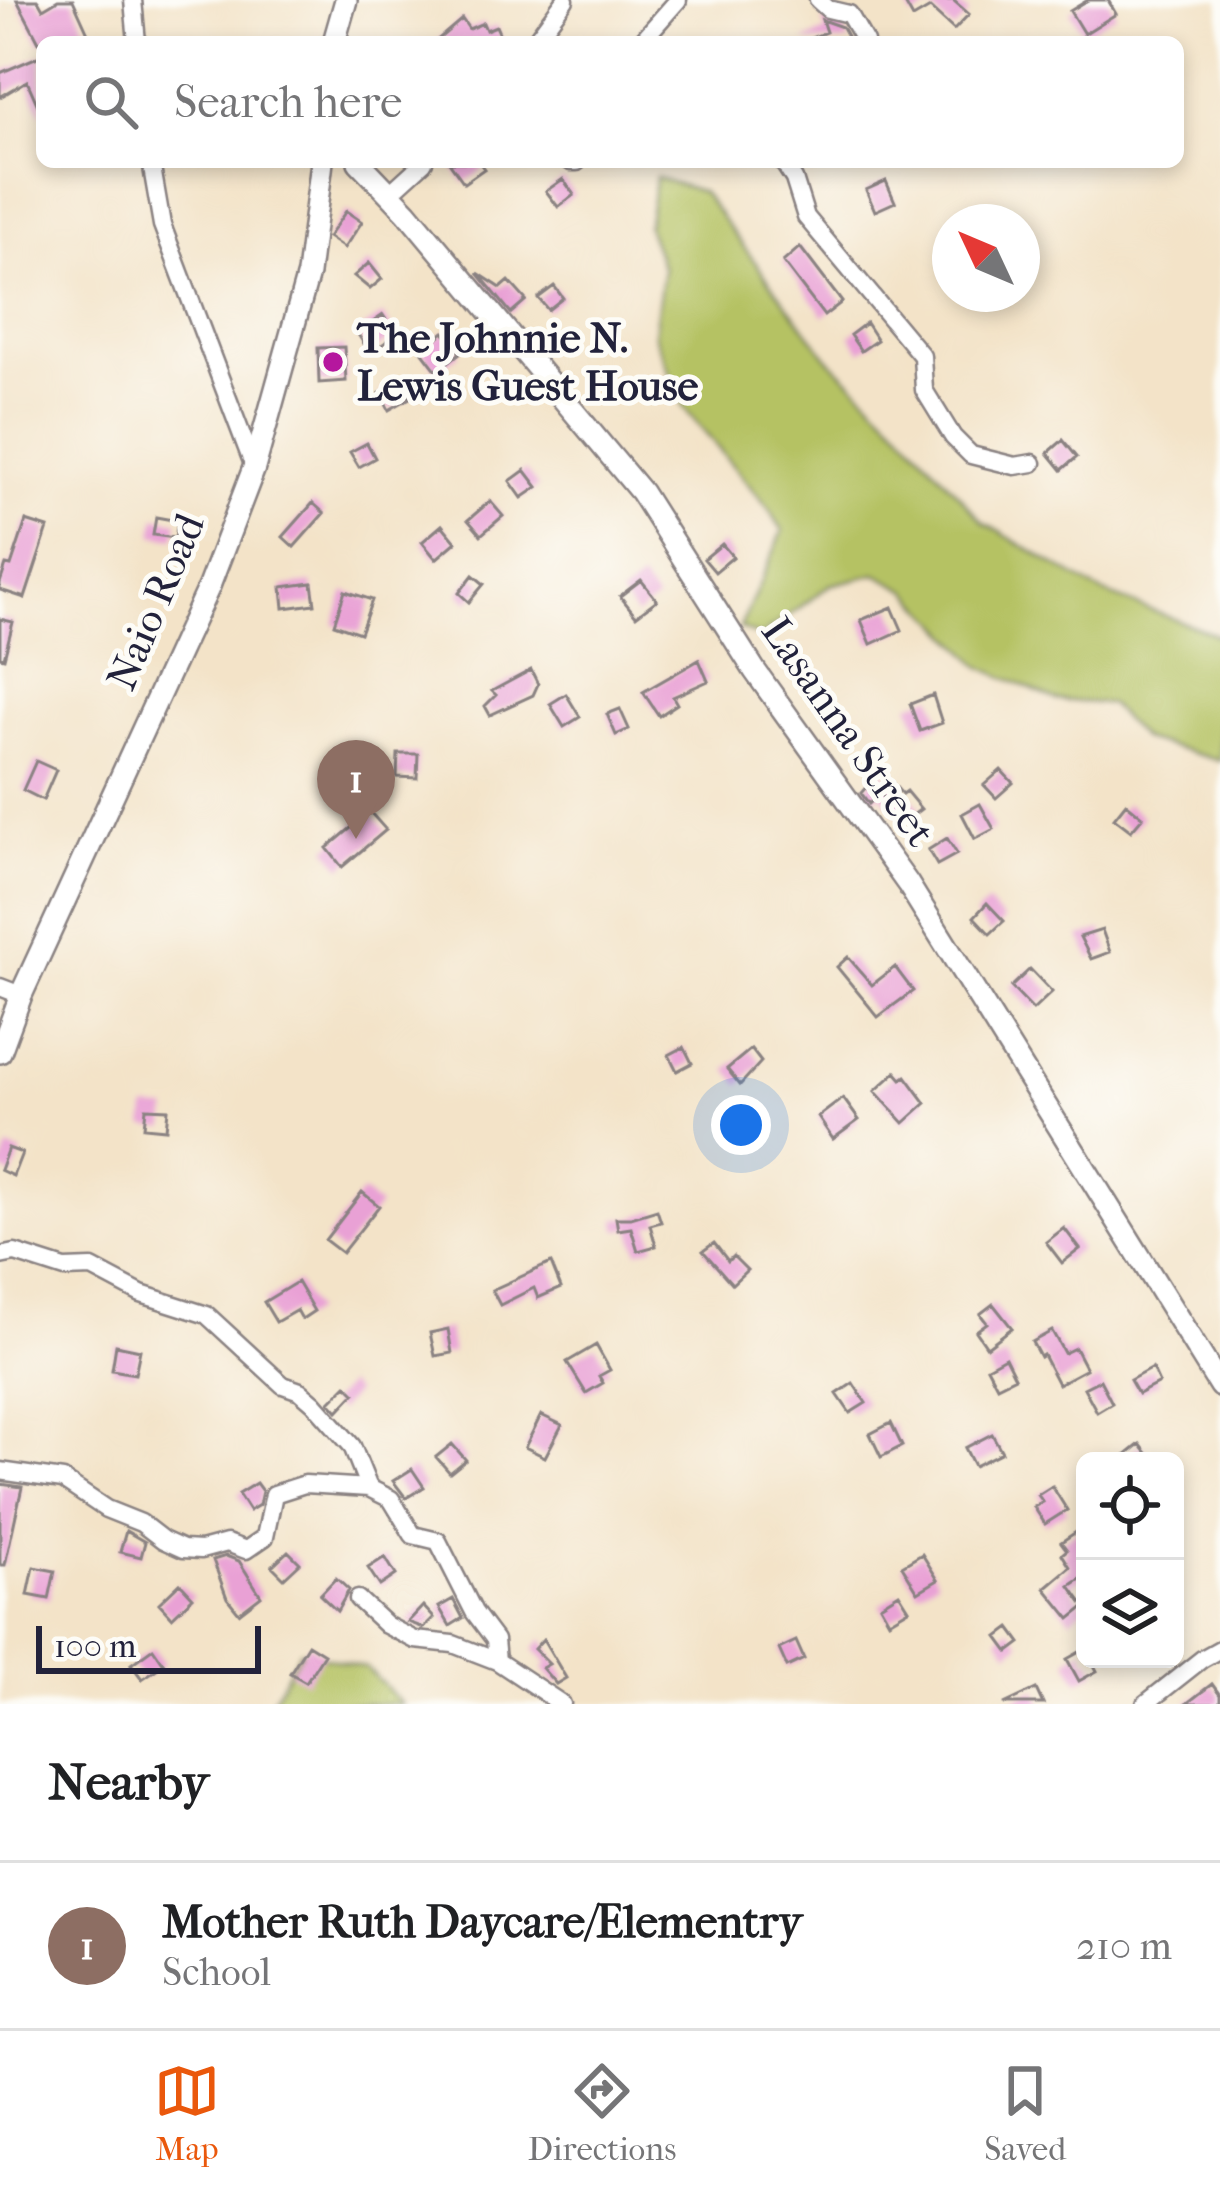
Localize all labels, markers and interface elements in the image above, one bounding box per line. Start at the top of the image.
search box [36,36,1184,168]
icon: search [78,69,144,135]
text: Search here [174,76,402,129]
north arrow [932,204,1040,312]
place label: The Johnnie N. Lewis Guest House [356,314,699,411]
marker: The Johnnie N. Lewis Guest House [320,349,346,375]
street label: Naio Road [97,506,215,697]
street label: Lasanna Street [751,608,945,856]
pin: 1 [317,740,395,839]
your location [711,1095,771,1155]
map controls [1076,1452,1184,1668]
button: locate [1076,1452,1184,1560]
button: layers [1076,1560,1184,1668]
scale bar [36,1620,261,1673]
text: 100 m [54,1627,137,1666]
text: Nearby [48,1752,209,1812]
text: Mother Ruth Daycare/Elementry [162,1896,802,1949]
text: 1 [80,1923,94,1969]
text: 210 m [1076,1923,1172,1969]
text: School [162,1949,271,1995]
tab: Map [154,2058,220,2169]
tab: Directions [528,2058,676,2169]
tab: Saved [984,2058,1066,2169]

